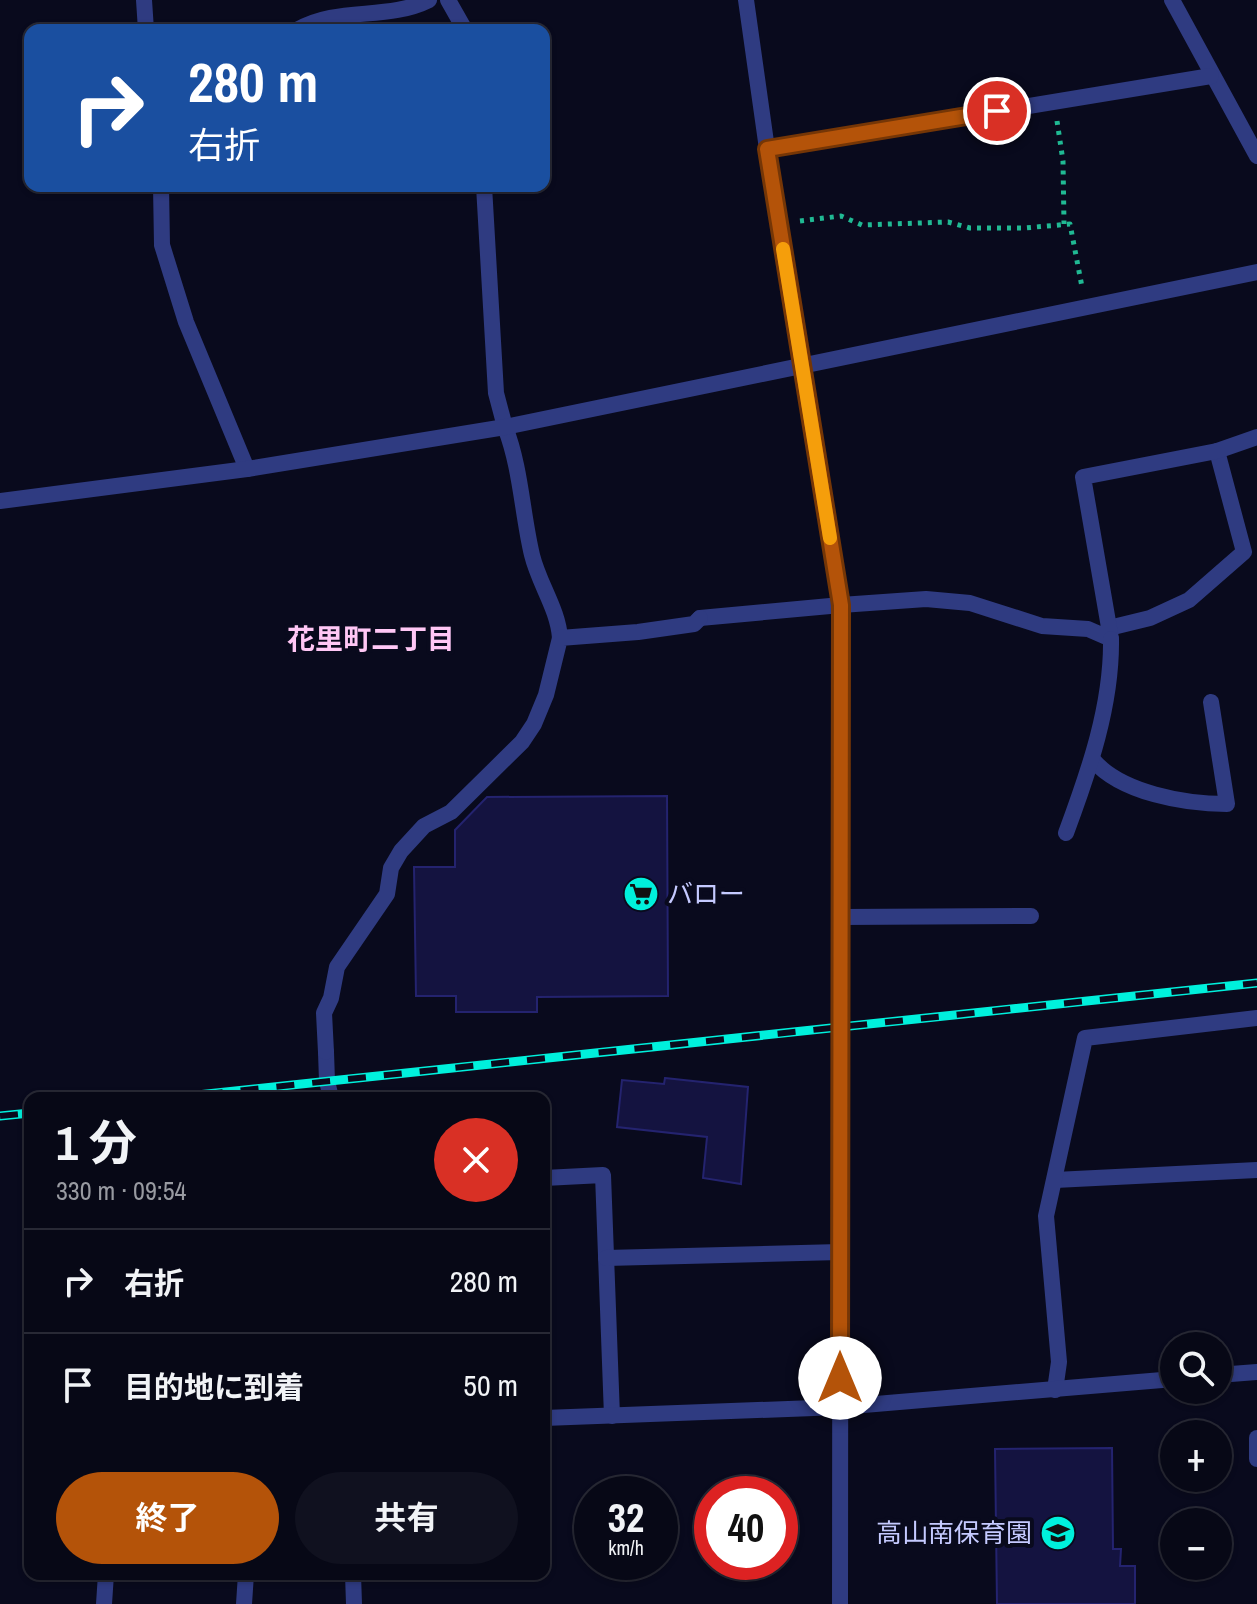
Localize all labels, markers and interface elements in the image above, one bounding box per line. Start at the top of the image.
text: 280 m [188,44,318,119]
icon: right [56,56,160,160]
pin [963,77,1031,145]
icon: arrive [975,89,1019,133]
text: 右折 [188,121,260,169]
district label: 花里町二丁目 [287,620,455,658]
supermarket icon: バロー [622,875,660,913]
place label: バロー [667,876,745,911]
text: 1 分 [56,1110,137,1175]
button: close [434,1118,518,1202]
text: 330 m · 09:54 [56,1173,186,1208]
icon: right [56,1259,100,1303]
text: 280 m [450,1261,518,1301]
text: 右折 [124,1263,184,1303]
map controls [1160,1332,1232,1580]
button: search [1160,1332,1232,1404]
position arrow [798,1336,882,1420]
icon: arrive [56,1363,100,1407]
text: 50 m [463,1365,518,1405]
text: 目的地に到着 [124,1367,304,1407]
button: + [1160,1420,1232,1492]
button: 終了 [56,1472,279,1564]
button: 共有 [295,1472,518,1564]
speed limit sign: 40 [694,1476,798,1580]
text: 32 [608,1491,644,1544]
button: − [1160,1508,1232,1580]
school or university icon: 高山南保育園 [1039,1514,1077,1552]
place label: 高山南保育園 [876,1515,1032,1550]
text: km/h [608,1534,644,1561]

